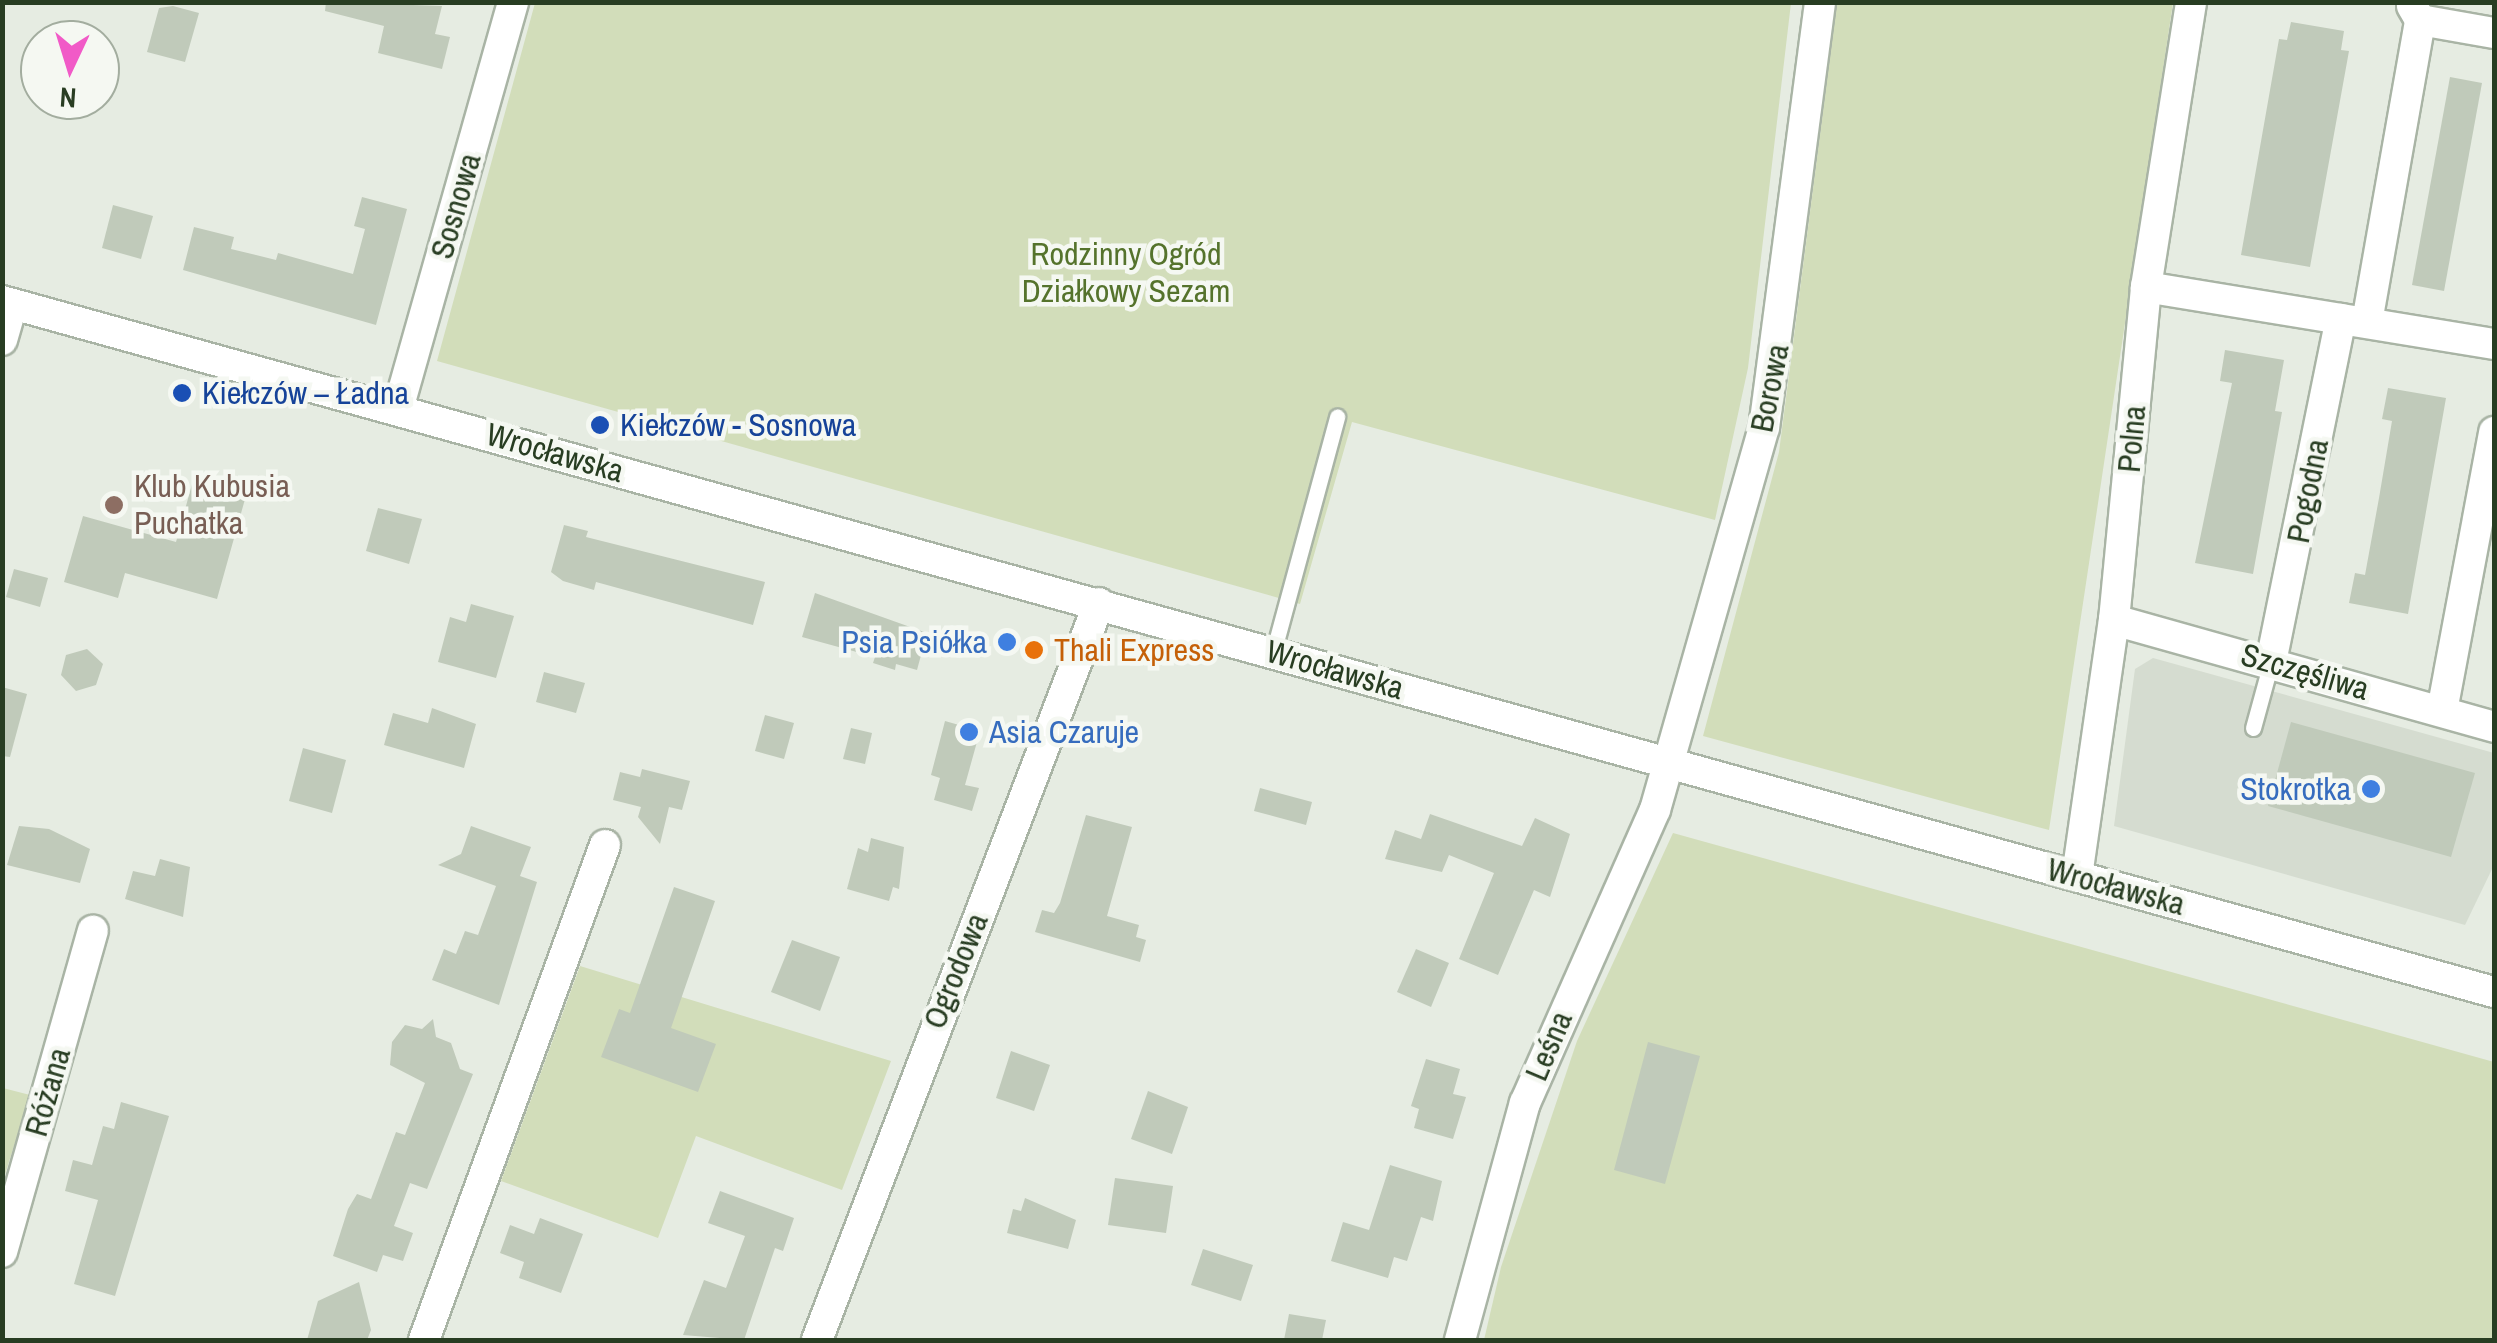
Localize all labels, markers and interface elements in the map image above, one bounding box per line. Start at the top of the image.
north arrow [20,20,120,120]
text: N [58,78,78,117]
street label: Sosnowa [423,149,489,263]
park label: Rodzinny Ogród Działkowy Sezam [1022,236,1230,311]
street label: Borowa [1743,341,1797,435]
place label: Kiełczów – Ładna [202,374,409,412]
marker: Kiełczów – Ładna [171,382,193,404]
street label: Polna [2110,404,2154,474]
place label: Kiełczów - Sosnowa [620,406,856,444]
marker: Kiełczów - Sosnowa [589,414,611,436]
street label: Wrocławska [482,415,628,491]
street label: Pogodna [2279,436,2337,546]
place label: Klub Kubusia Puchatka [134,468,290,543]
marker: Klub Kubusia Puchatka [103,494,125,516]
place label: Psia Psiółka [841,623,987,661]
marker: Psia Psiółka [996,631,1018,653]
place label: Thali Express [1054,631,1214,669]
street label: Wrocławska [1262,632,1408,708]
street label: Szczęśliwa [2237,635,2373,709]
marker: Thali Express [1023,639,1045,661]
place label: Asia Czaruje [989,713,1139,751]
marker: Asia Czaruje [958,721,980,743]
place label: Stokrotka [2240,770,2351,808]
marker: Stokrotka [2360,778,2382,800]
street label: Wrocławska [2043,850,2189,924]
street label: Ogrodowa [916,908,996,1034]
street label: Leśna [1517,1006,1581,1086]
street label: Różana [17,1043,79,1141]

